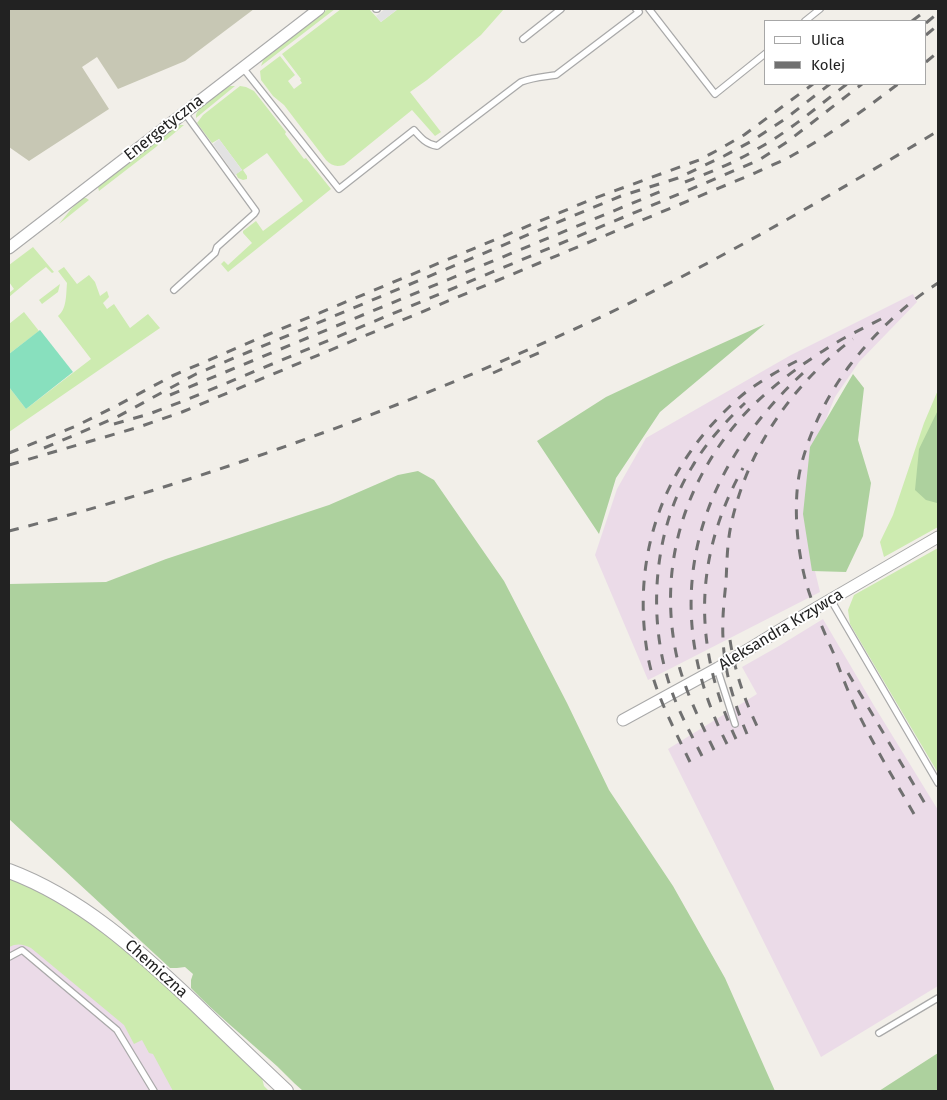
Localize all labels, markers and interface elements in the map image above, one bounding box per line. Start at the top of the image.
legend [764,20,927,85]
text: Ulica [811,31,845,49]
text: Kolej [811,56,845,74]
street label: Energetyczna [120,91,208,165]
street label: Aleksandra Krzywca [715,585,847,675]
street label: Chemiczna [121,936,191,1002]

